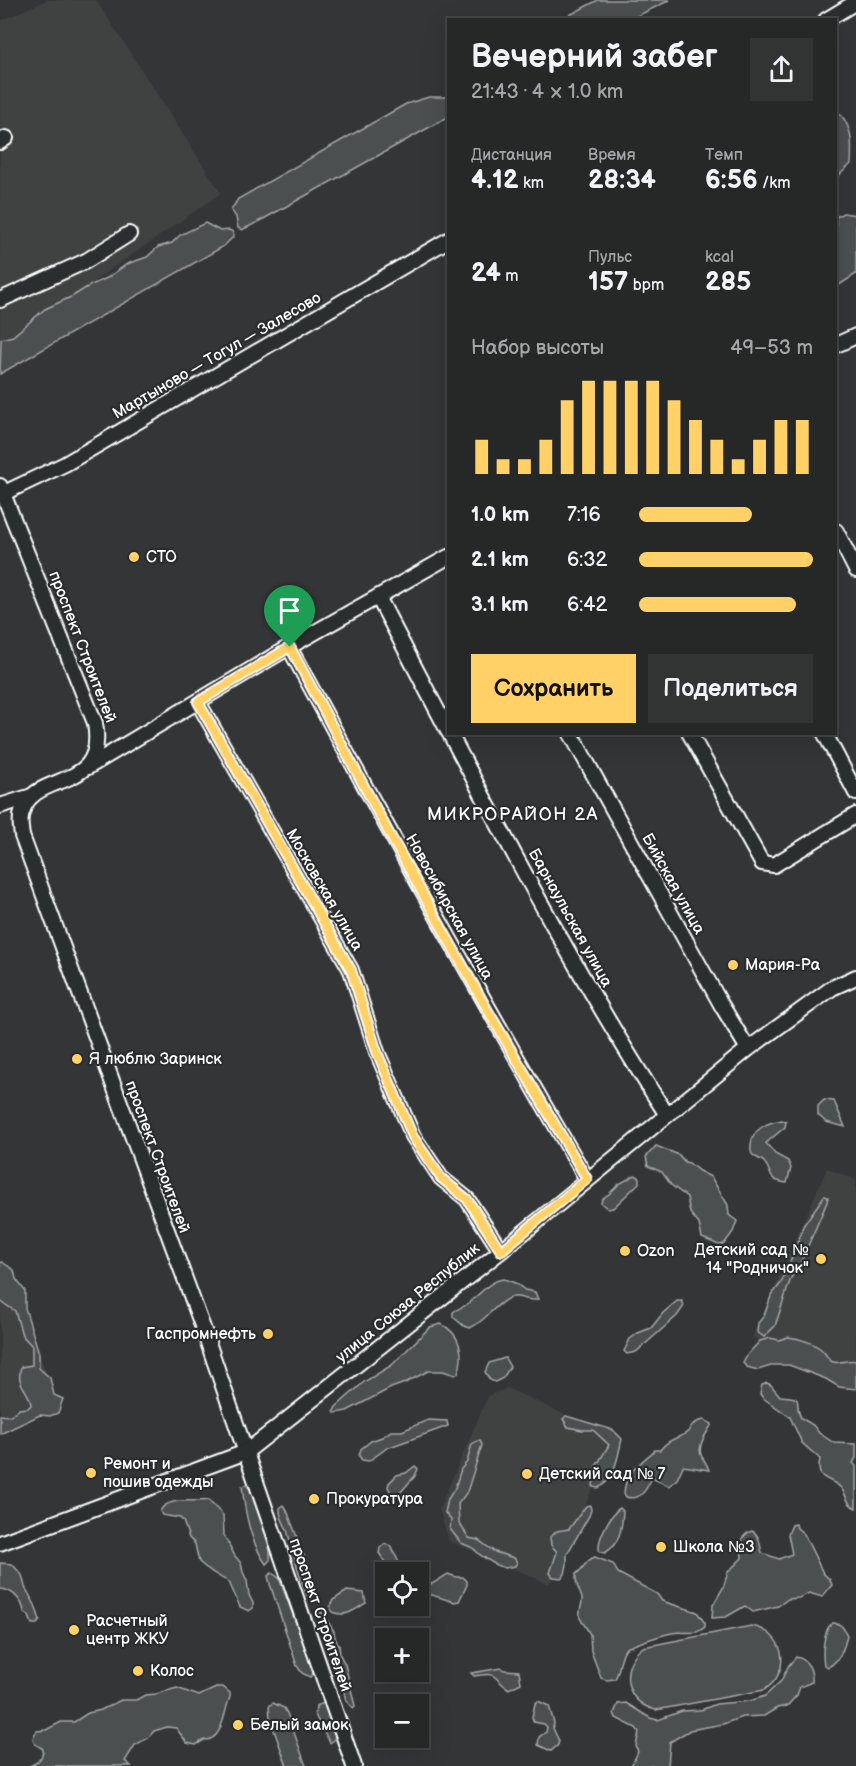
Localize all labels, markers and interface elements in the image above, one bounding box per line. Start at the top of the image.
text: Вечерний забег [471,37,718,77]
button: share [750,38,813,101]
text: 21:43 · 4 × 1.0 km [471,80,623,104]
text: Дистанция [471,146,552,165]
text: Время [588,146,636,165]
text: Темп [705,146,743,165]
text: 4.12 [471,165,519,196]
text: 28:34 [588,165,656,196]
text: 6:56 [705,165,758,196]
text: km [519,174,544,193]
text: /km [758,174,790,193]
text: Пульс [588,248,632,267]
text: kcal [705,248,734,267]
text: 24 [471,258,501,289]
text: m [501,267,518,286]
text: 157 [588,267,628,298]
text: 285 [705,267,751,298]
text: bpm [628,276,664,295]
street label: Мартыново — Тогул — Залесово [109,288,325,424]
text: Набор высоты [471,336,604,360]
text: 49–53 m [730,336,813,360]
text: 1.0 km [471,503,529,527]
text: 7:16 [567,503,601,527]
place label: СТО [146,548,177,567]
text: 2.1 km [471,548,529,572]
text: 6:32 [567,548,607,572]
marker: СТО [127,550,141,564]
street label: проспект Строителей [44,568,120,726]
pin [264,585,315,647]
text: 3.1 km [471,593,528,617]
text: 6:42 [567,593,607,617]
icon: arrive [273,594,306,627]
button: Сохранить [471,654,636,723]
button: Поделиться [648,654,813,723]
district label: МИКРОРАЙОН 2А [427,804,599,825]
street label: Московская улица [281,826,367,955]
street label: Бийская улица [637,830,709,938]
street label: Новосибирская улица [401,831,497,984]
street label: Барнаульская улица [524,845,616,991]
place label: Мария-Ра [745,956,821,975]
marker: Мария-Ра [726,958,740,972]
place label: Я люблю Заринск [89,1050,222,1069]
marker: Я люблю Заринск [70,1052,84,1066]
street label: проспект Строителей [121,1078,193,1236]
street label: улица Союза Республик [332,1239,484,1367]
place label: Детский сад № 14 "Родничок" [694,1241,809,1278]
place label: Ozon [637,1242,675,1261]
marker: Ozon [618,1244,632,1258]
marker: Детский сад № 14 "Родничок" [814,1252,828,1266]
place label: Гаспромнефть [146,1325,256,1344]
marker: Гаспромнефть [261,1327,275,1341]
place label: Ремонт и пошив одежды [103,1455,213,1492]
place label: Детский сад № 7 [539,1465,666,1484]
marker: Ремонт и пошив одежды [84,1466,98,1480]
marker: Детский сад № 7 [520,1467,534,1481]
place label: Прокуратура [326,1490,424,1509]
marker: Прокуратура [307,1492,321,1506]
street label: проспект Строителей [285,1536,355,1694]
place label: Школа №3 [673,1538,755,1557]
marker: Школа №3 [654,1540,668,1554]
map controls [375,1562,429,1748]
button: locate [375,1562,429,1616]
place label: Расчетный центр ЖКУ [86,1612,169,1649]
marker: Расчетный центр ЖКУ [67,1623,81,1637]
button: + [375,1628,429,1682]
place label: Колос [150,1662,194,1681]
marker: Колос [131,1664,145,1678]
button: − [375,1694,429,1748]
place label: Белый замок [250,1716,349,1735]
marker: Белый замок [231,1718,245,1732]

